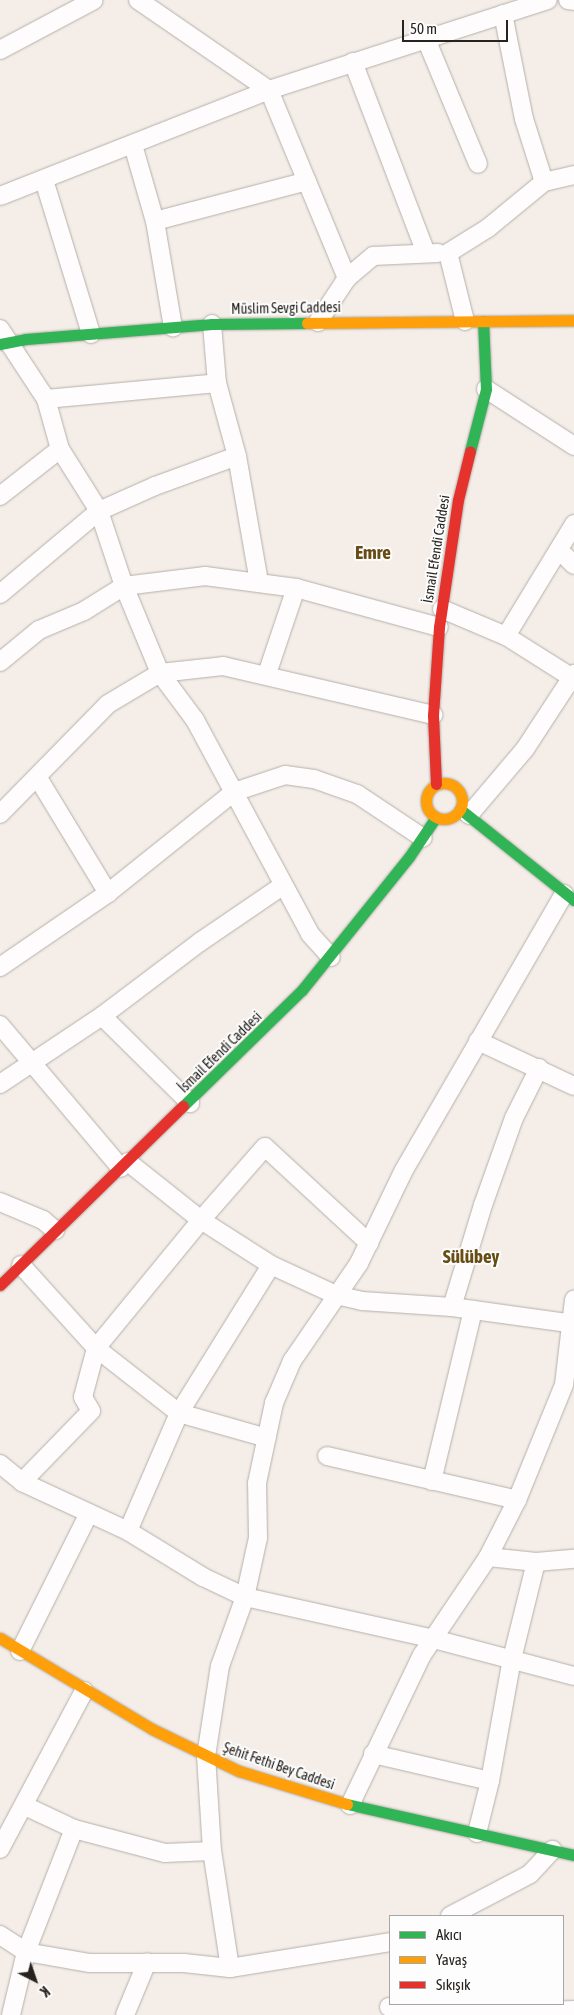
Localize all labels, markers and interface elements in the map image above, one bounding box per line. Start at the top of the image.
scale bar [404,10,510,42]
text: 50 m [410,20,437,37]
street label: Müslim Sevgi Caddesi [231,299,341,317]
street label: İsmail Efendi Caddesi [419,494,453,604]
district label: Emre [355,542,391,564]
street label: İsmail Efendi Caddesi [175,1008,265,1096]
district label: Sülübey [443,1246,499,1268]
street label: Şehit Fethi Bey Caddesi [221,1739,337,1793]
legend [389,1915,564,2005]
text: Akıcı [436,1926,462,1943]
text: Yavaş [436,1951,467,1968]
north arrow [10,1955,60,2005]
text: Sıkışık [436,1976,471,1993]
text: K [37,1983,53,2000]

